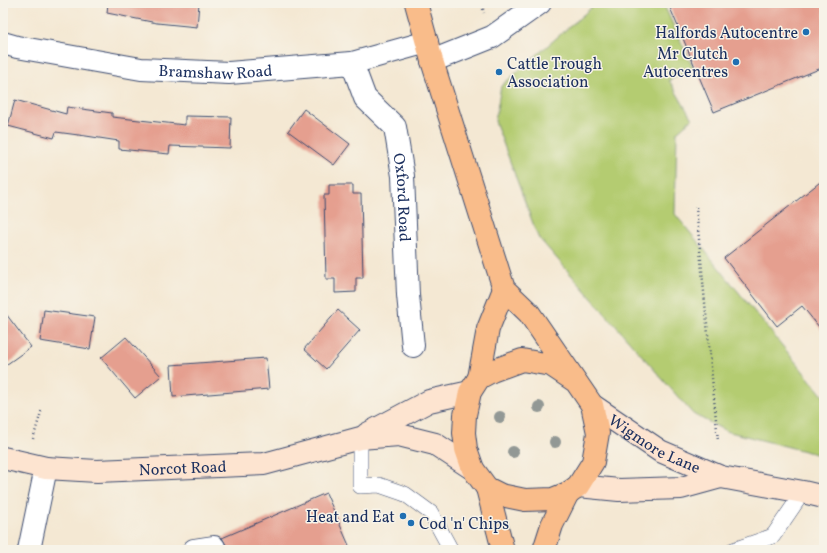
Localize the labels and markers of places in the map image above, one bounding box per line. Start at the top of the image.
place label: Halfords Autocentre [655,23,798,45]
marker: Halfords Autocentre [801,27,811,37]
place label: Mr Clutch Autocentres [643,44,728,84]
place label: Cattle Trough Association [507,54,602,94]
marker: Mr Clutch Autocentres [731,57,741,67]
marker: Cattle Trough Association [494,67,504,77]
place label: Heat and Eat [306,507,395,529]
marker: Heat and Eat [398,511,408,521]
place label: Cod 'n' Chips [419,514,509,536]
marker: Cod 'n' Chips [406,518,416,528]

